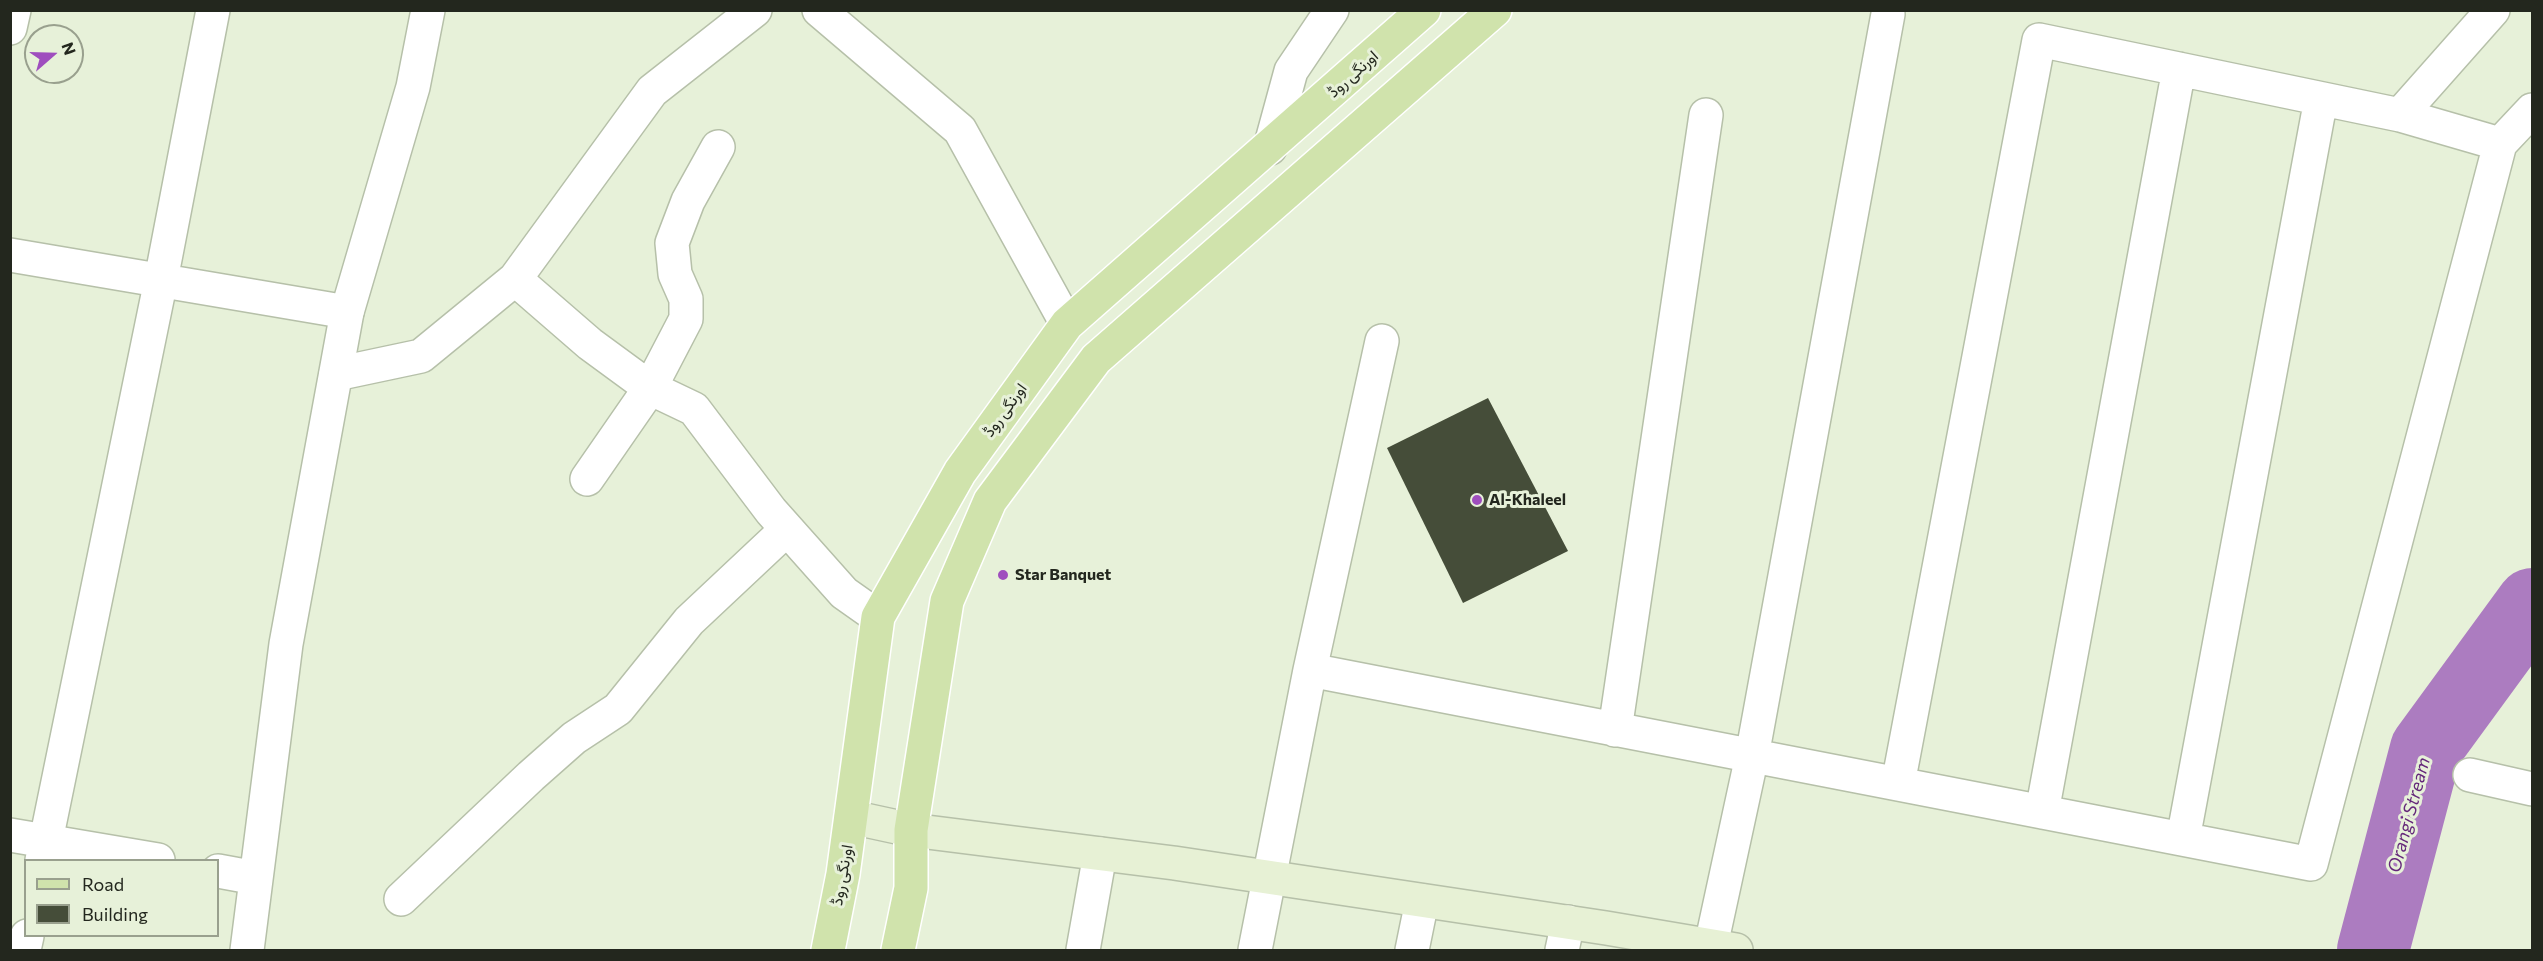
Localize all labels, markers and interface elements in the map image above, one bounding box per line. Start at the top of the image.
north arrow [24,24,84,84]
text: N [59,39,80,57]
street label: اورنگی روڈ [1324,46,1382,102]
street label: اورنگی روڈ [979,380,1031,440]
place label: Al-Khaleel [1489,490,1566,510]
marker: Al-Khaleel [1470,493,1484,507]
place label: Star Banquet [1015,565,1111,585]
marker: Star Banquet [996,568,1010,582]
water label: Orangi Stream [2383,755,2435,875]
street label: اورنگی روڈ [827,843,857,907]
legend [24,859,219,937]
text: Road [82,873,124,895]
text: Building [82,903,148,925]

